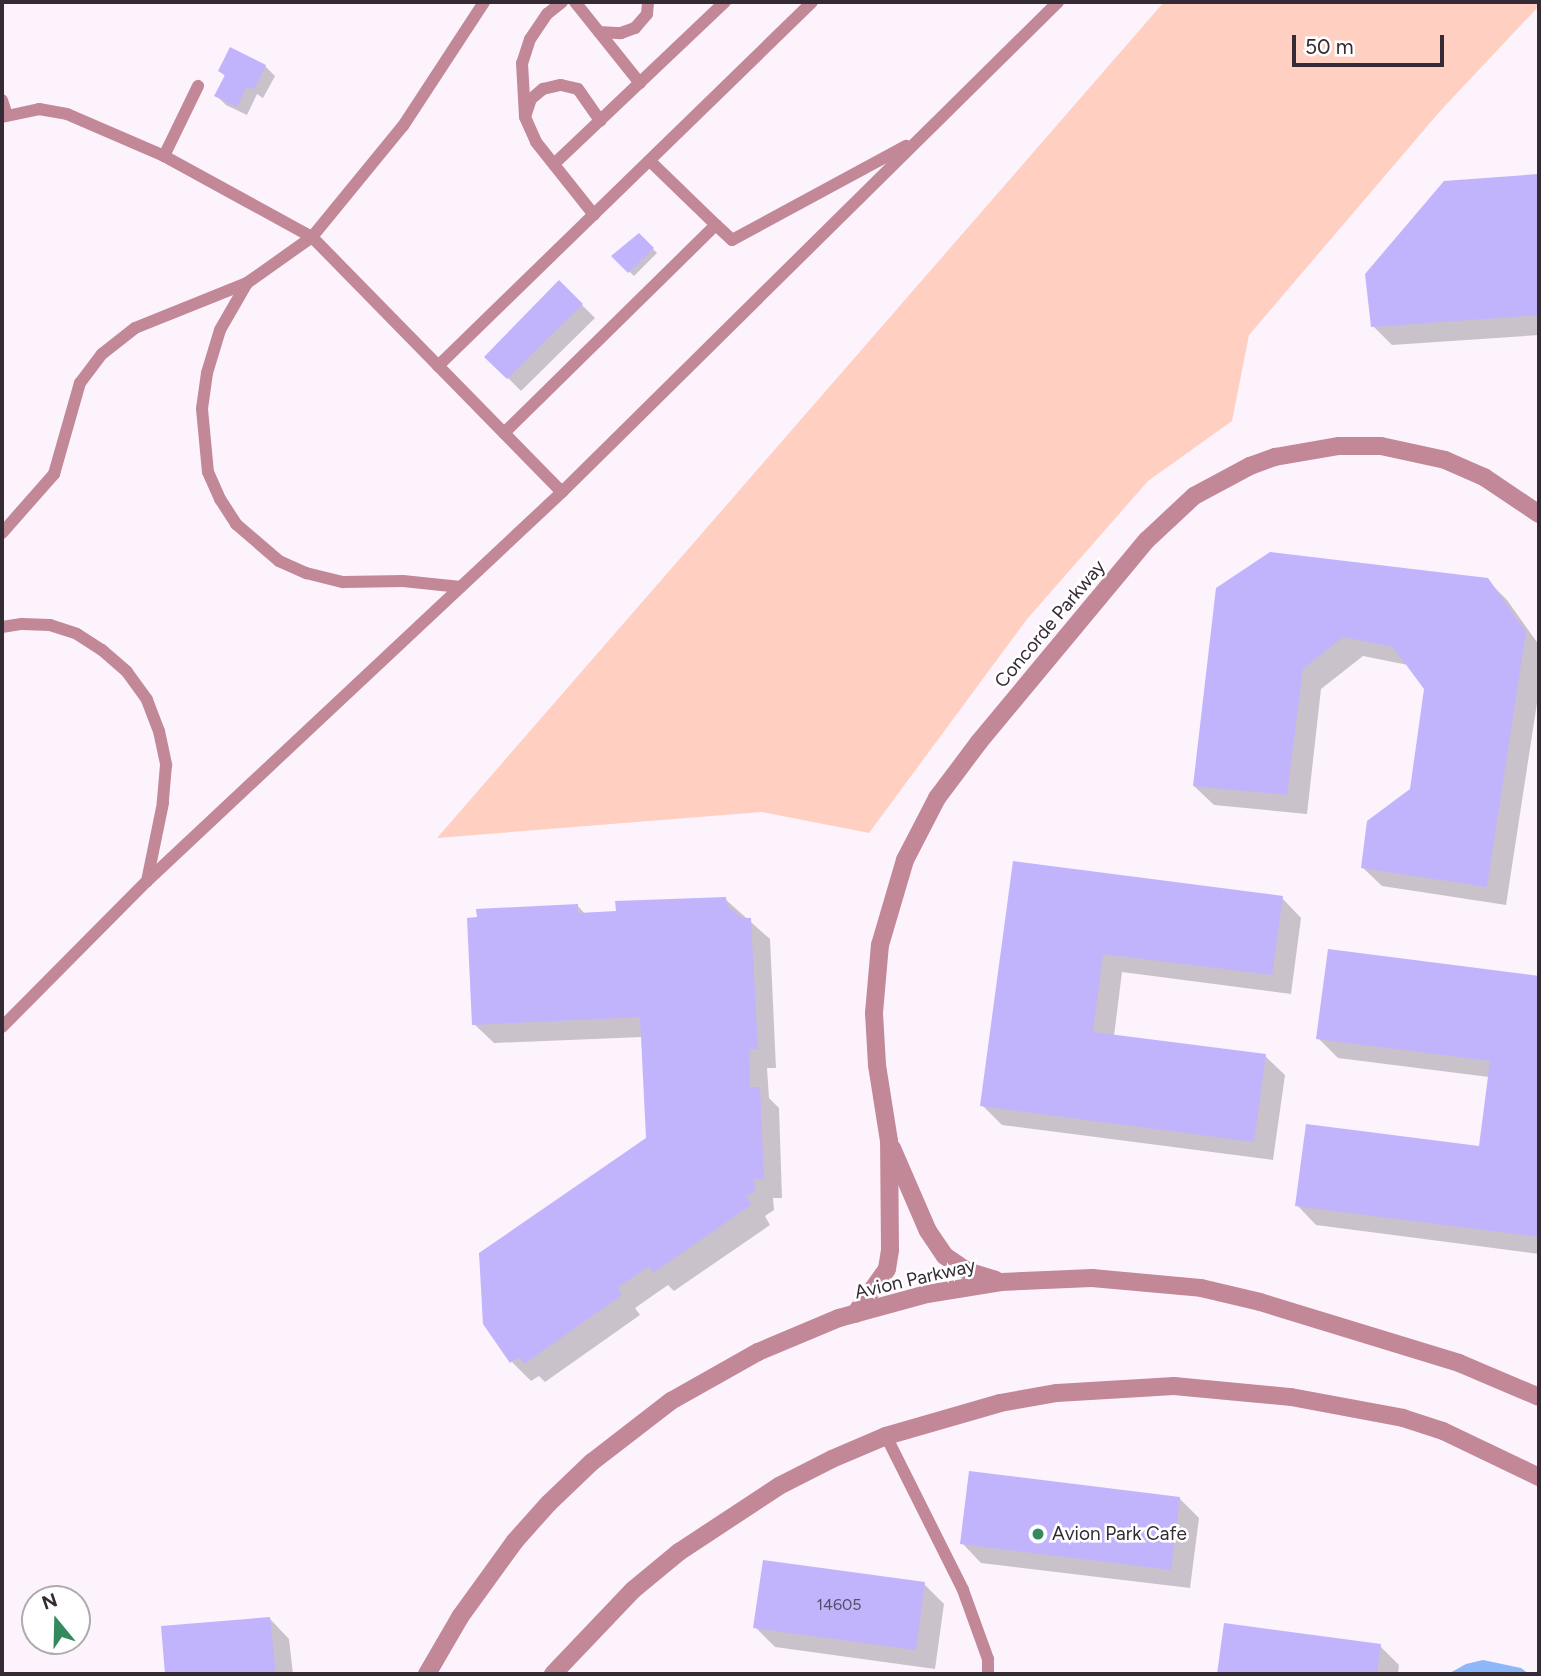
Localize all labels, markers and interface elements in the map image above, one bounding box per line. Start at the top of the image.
scale bar [1296,21,1448,65]
text: 50 m [1305,34,1354,59]
street label: Concorde Parkway [990,556,1110,692]
street label: Avion Parkway [852,1254,978,1304]
place label: Avion Park Cafe [1052,1523,1187,1545]
marker: Avion Park Cafe [1030,1526,1046,1542]
north arrow [21,1585,91,1655]
text: N [39,1588,60,1615]
house number: 14605 [816,1595,862,1615]

